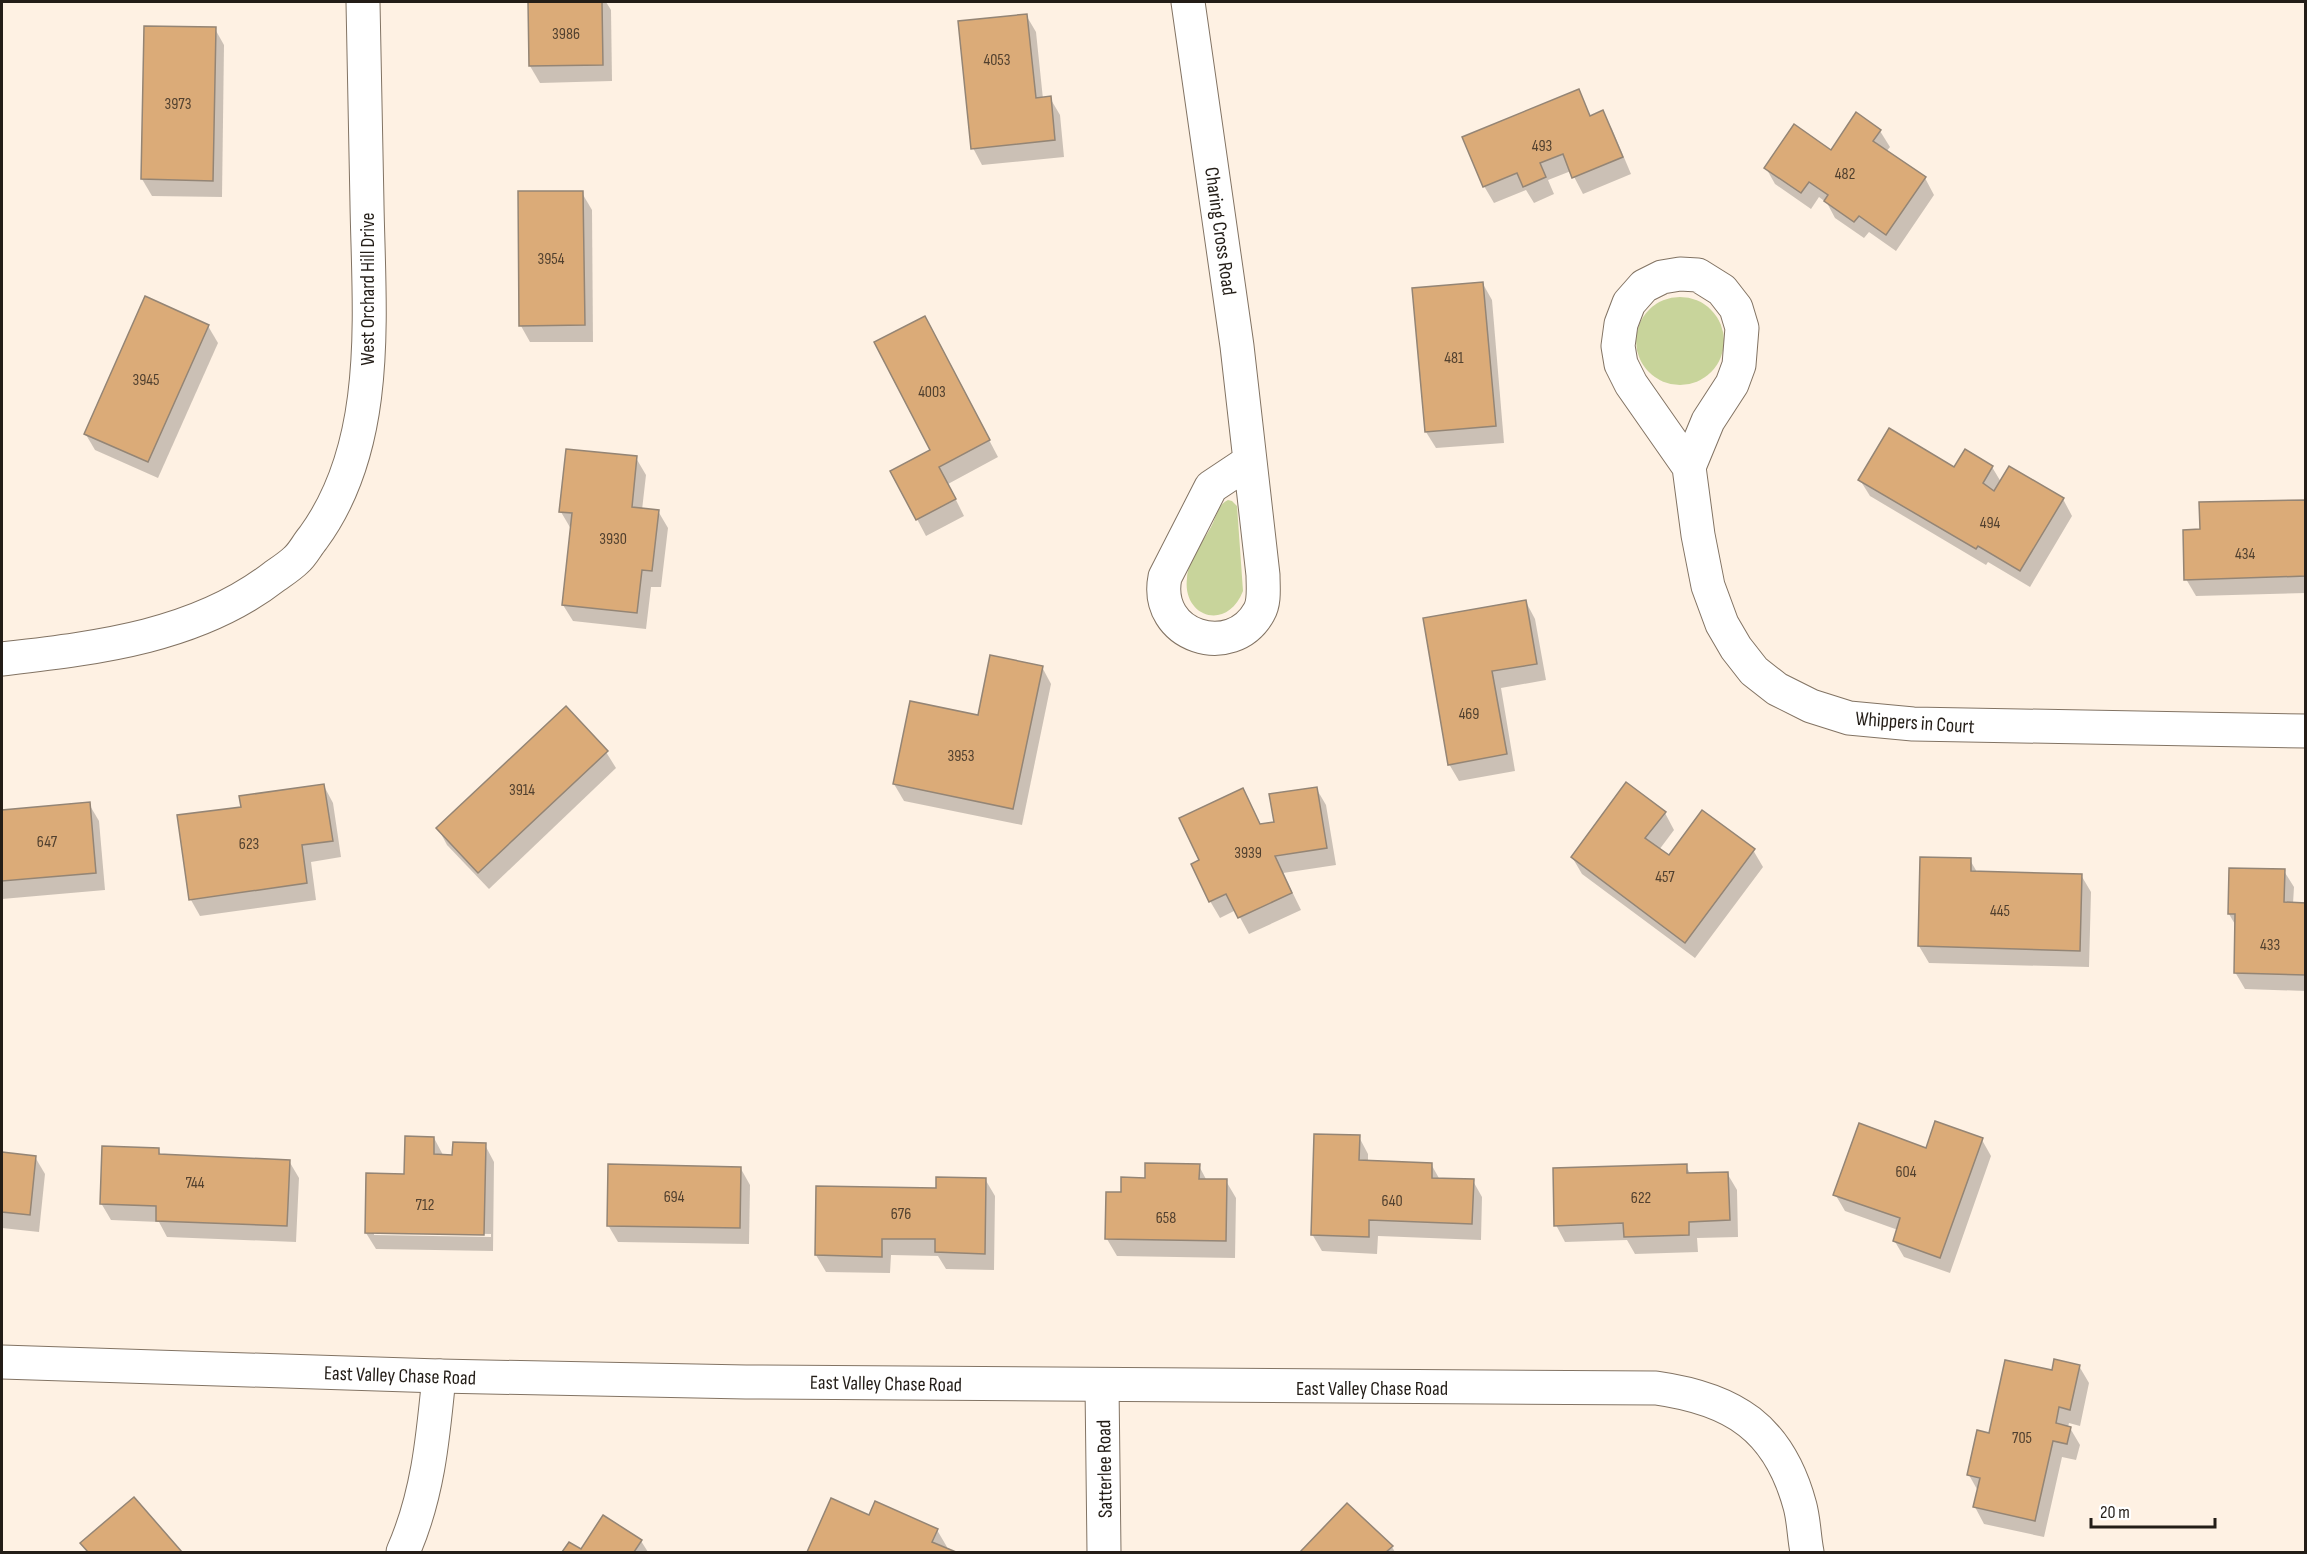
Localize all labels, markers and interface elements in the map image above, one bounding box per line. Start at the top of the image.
house number: 3986 [552,25,580,44]
house number: 4053 [984,51,1010,70]
house number: 3973 [165,95,191,114]
house number: 493 [1532,137,1552,156]
house number: 482 [1835,165,1855,184]
street label: Charing Cross Road [1199,166,1241,297]
street label: West Orchard Hill Drive [356,212,380,366]
house number: 3954 [538,250,565,269]
house number: 481 [1444,349,1464,368]
house number: 3945 [133,371,159,390]
house number: 4003 [918,383,946,402]
house number: 494 [1980,514,2001,533]
house number: 3930 [599,530,627,549]
house number: 434 [2235,545,2255,564]
house number: 469 [1459,705,1479,724]
street label: Whippers in Court [1855,707,1975,739]
house number: 3953 [948,747,974,766]
house number: 3914 [509,781,535,800]
house number: 647 [37,833,58,852]
house number: 623 [239,835,259,854]
house number: 3939 [1234,844,1262,863]
house number: 457 [1655,868,1675,887]
house number: 445 [1990,902,2010,921]
house number: 433 [2260,936,2280,955]
house number: 604 [1896,1163,1917,1182]
house number: 744 [185,1174,205,1193]
house number: 694 [664,1188,685,1207]
house number: 622 [1631,1189,1651,1208]
house number: 640 [1381,1192,1403,1211]
house number: 712 [416,1196,434,1215]
house number: 676 [891,1205,911,1224]
house number: 658 [1156,1209,1176,1228]
street label: East Valley Chase Road [324,1361,476,1391]
street label: East Valley Chase Road [810,1371,962,1397]
street label: East Valley Chase Road [1296,1377,1448,1401]
street label: Satterlee Road [1092,1420,1118,1518]
house number: 705 [2012,1429,2032,1448]
scale bar [2091,1491,2216,1529]
text: 20 m [2100,1502,2130,1523]

